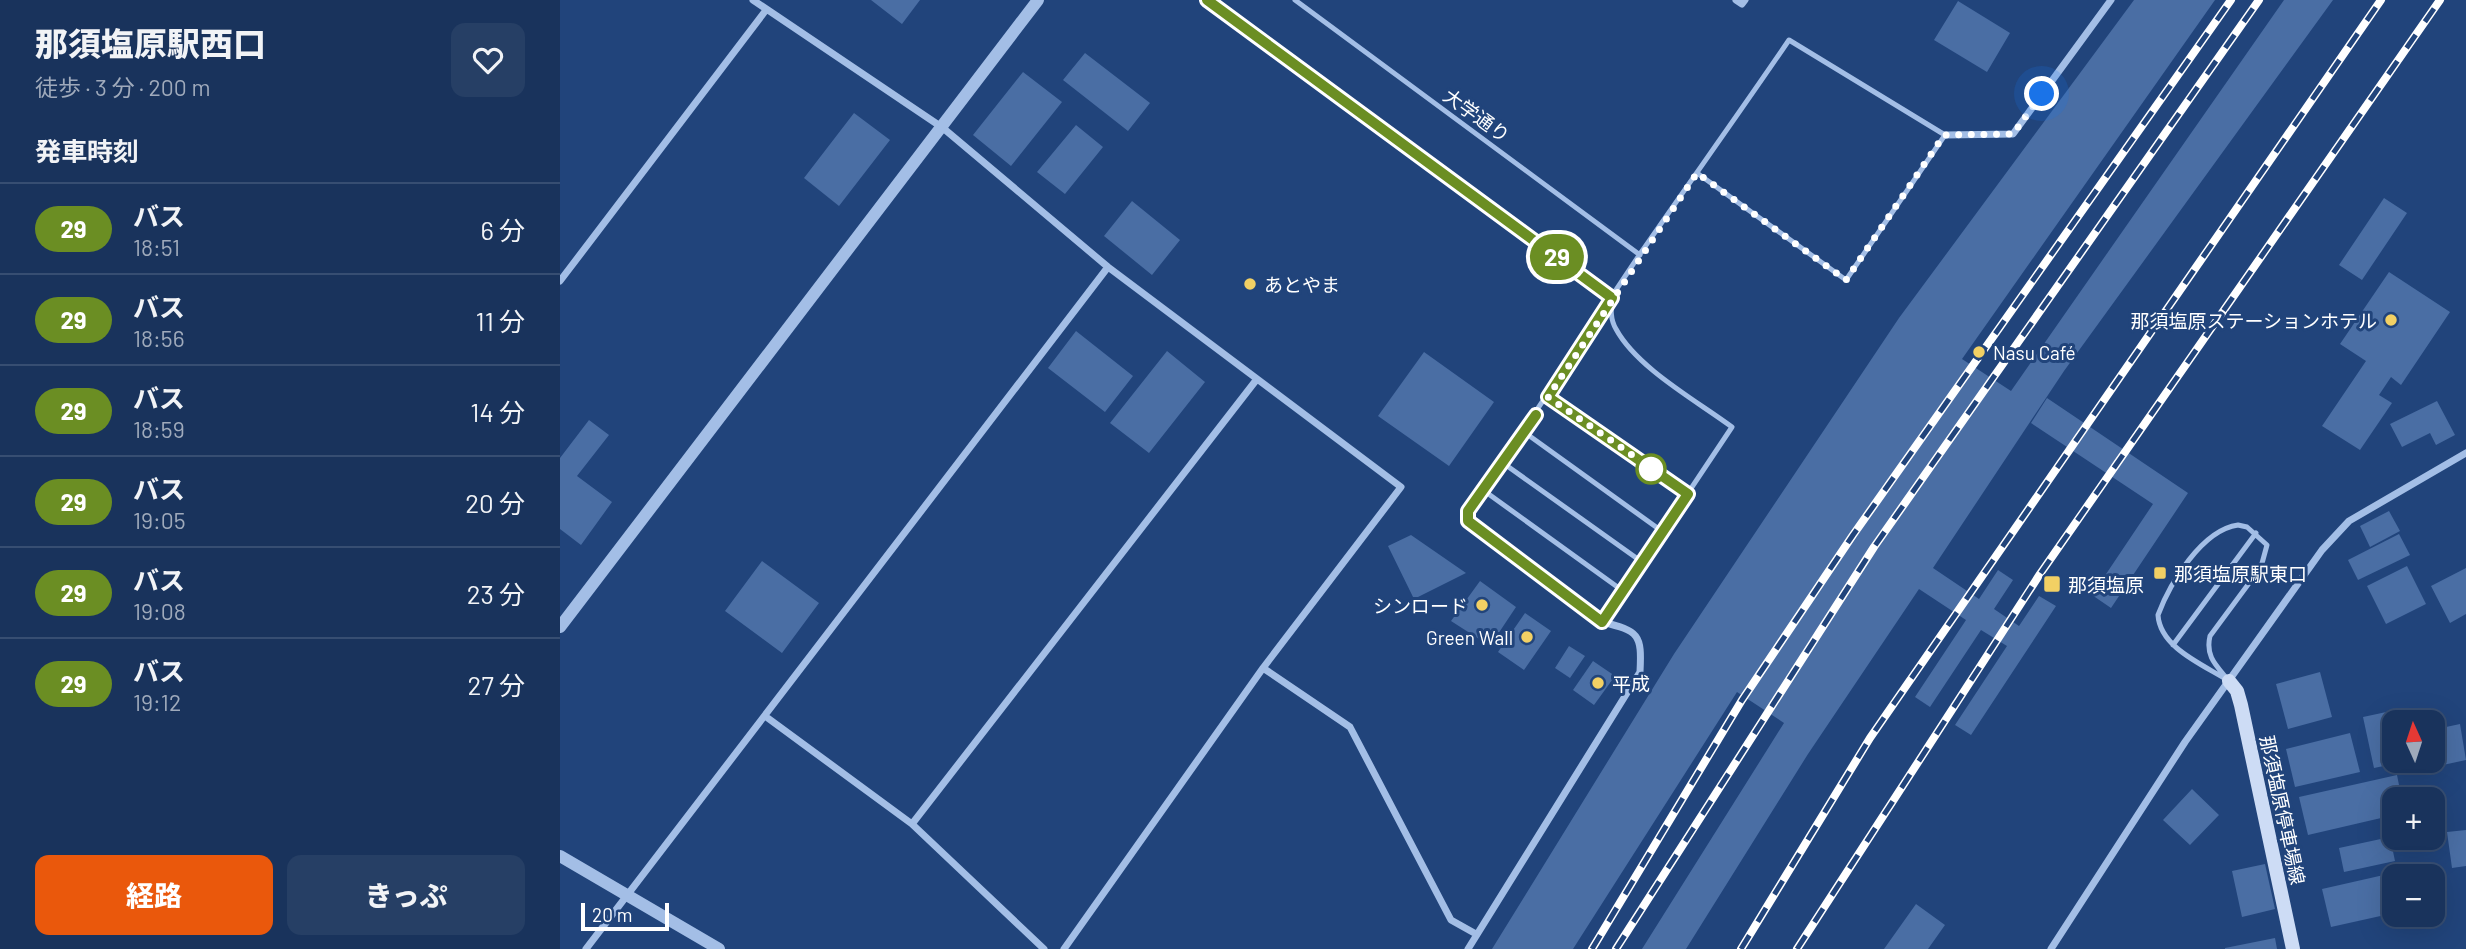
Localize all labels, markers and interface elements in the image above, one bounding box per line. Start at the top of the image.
text: 那須塩原駅西口 [35,23,266,63]
button: heart [451,23,525,97]
text: 徒歩 · 3 分 · 200 m [35,73,210,101]
your location [2024,76,2059,111]
street label: 大学通り [1439,83,1515,147]
text: 発車時刻 [35,135,139,166]
text: バス [133,200,185,231]
text: 29 [60,214,87,243]
text: 6 分 [480,214,525,245]
text: 18:51 [133,233,180,261]
line badge: 29 [1525,234,1588,280]
text: 29 [1544,242,1570,271]
place label: あとやま [1264,273,1340,296]
marker: あとやま [1242,276,1258,292]
text: バス [133,291,185,322]
text: 29 [60,305,87,334]
text: 11 分 [476,305,525,336]
place label: 那須塩原ステーションホテル [2130,309,2377,332]
marker: 那須塩原ステーションホテル [2383,312,2399,328]
text: 18:56 [133,324,185,352]
place label: Nasu Café [1993,341,2076,364]
marker: Nasu Café [1971,344,1987,360]
text: バス [133,382,185,413]
text: 29 [60,396,87,425]
text: 14 分 [470,396,525,427]
text: 18:59 [133,415,185,443]
unlabelled marker [1636,454,1666,484]
text: バス [133,473,185,504]
text: 29 [60,487,87,516]
text: 20 分 [465,487,525,518]
text: 19:05 [133,506,186,534]
place label: 那須塩原駅東口 [2174,562,2307,585]
text: バス [133,564,185,595]
marker: 那須塩原駅東口 [2152,565,2168,581]
place label: 那須塩原 [2068,573,2144,596]
marker: 那須塩原 [2042,574,2062,594]
text: 29 [60,578,87,607]
text: 23 分 [467,578,525,609]
place label: シンロード [1373,594,1468,617]
text: 19:08 [133,597,186,625]
marker: シンロード [1474,597,1490,613]
place label: Green Wall [1426,626,1513,649]
marker: Green Wall [1519,629,1535,645]
text: バス [133,655,185,686]
text: 29 [60,669,87,698]
text: 27 分 [468,669,525,700]
place label: 平成 [1612,672,1650,695]
marker: 平成 [1590,675,1606,691]
text: 19:12 [133,688,181,716]
north arrow [2382,710,2445,774]
map controls [2382,710,2445,927]
street label: 那須塩原停車場線 [2256,733,2310,887]
button: + [2382,787,2445,850]
button: 経路 [35,855,273,935]
button: きっぷ [287,855,525,935]
button: − [2382,864,2445,927]
scale bar [581,900,668,932]
text: 20 m [592,903,632,926]

